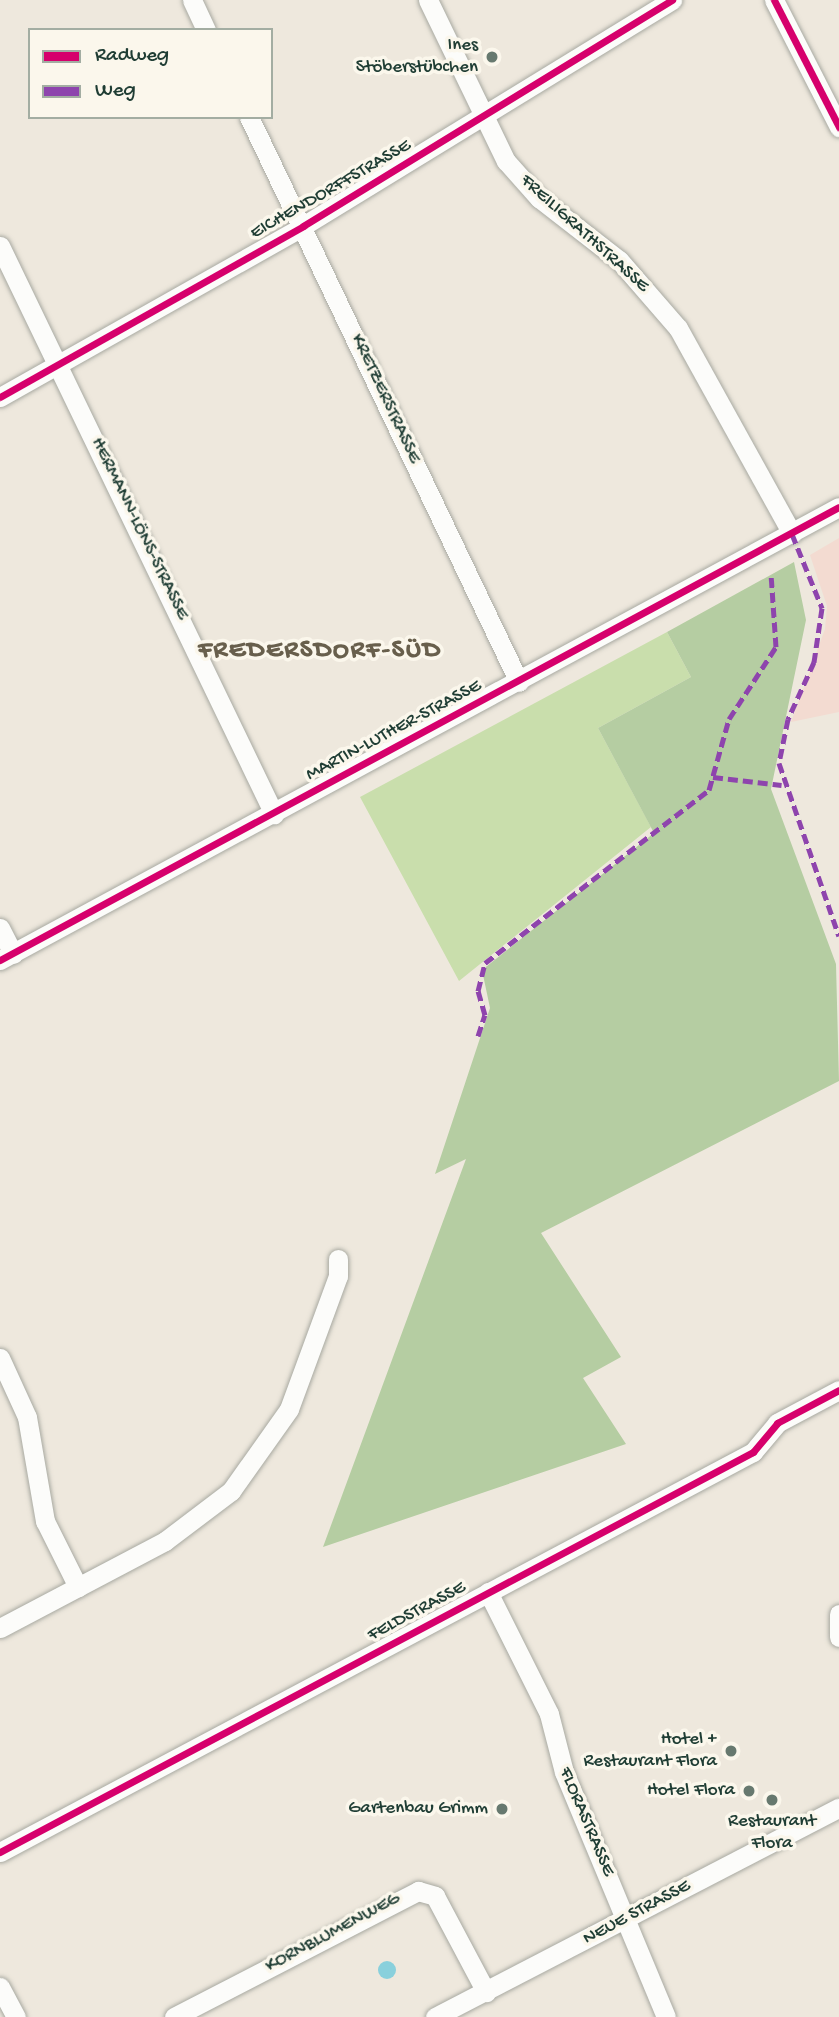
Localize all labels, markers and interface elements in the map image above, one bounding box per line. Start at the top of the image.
legend [28,28,273,119]
place label: Ines Stöberstübchen [356,35,478,79]
text: Radweg [95,44,169,69]
marker: Ines Stöberstübchen [484,49,500,65]
text: Weg [95,79,136,104]
street label: EICHENDORFFSTRASSE [247,135,415,245]
street label: FREILIGRATHSTRASSE [515,170,653,298]
street label: KRETZERSTRASSE [345,331,425,467]
street label: HERMANN-LÖNS-STRASSE [85,434,193,624]
district label: FREDERSDORF-SÜD [200,636,440,668]
street label: MARTIN-LUTHER-STRASSE [302,675,486,787]
street label: FELDSTRASSE [364,1577,470,1647]
place label: Hotel + Restaurant Flora [583,1729,717,1773]
marker: Hotel + Restaurant Flora [723,1743,739,1759]
street label: FLORASTRASSE [553,1764,619,1880]
place label: Hotel Flora [647,1780,735,1802]
marker: Hotel Flora [741,1783,757,1799]
marker: Restaurant Flora [764,1792,780,1808]
place label: Gartenbau Grimm [348,1798,488,1820]
marker: Gartenbau Grimm [494,1801,510,1817]
place label: Restaurant Flora [728,1811,816,1855]
street label: NEUE STRASSE [579,1875,695,1951]
street label: KORNBLUMENWEG [262,1888,404,1978]

